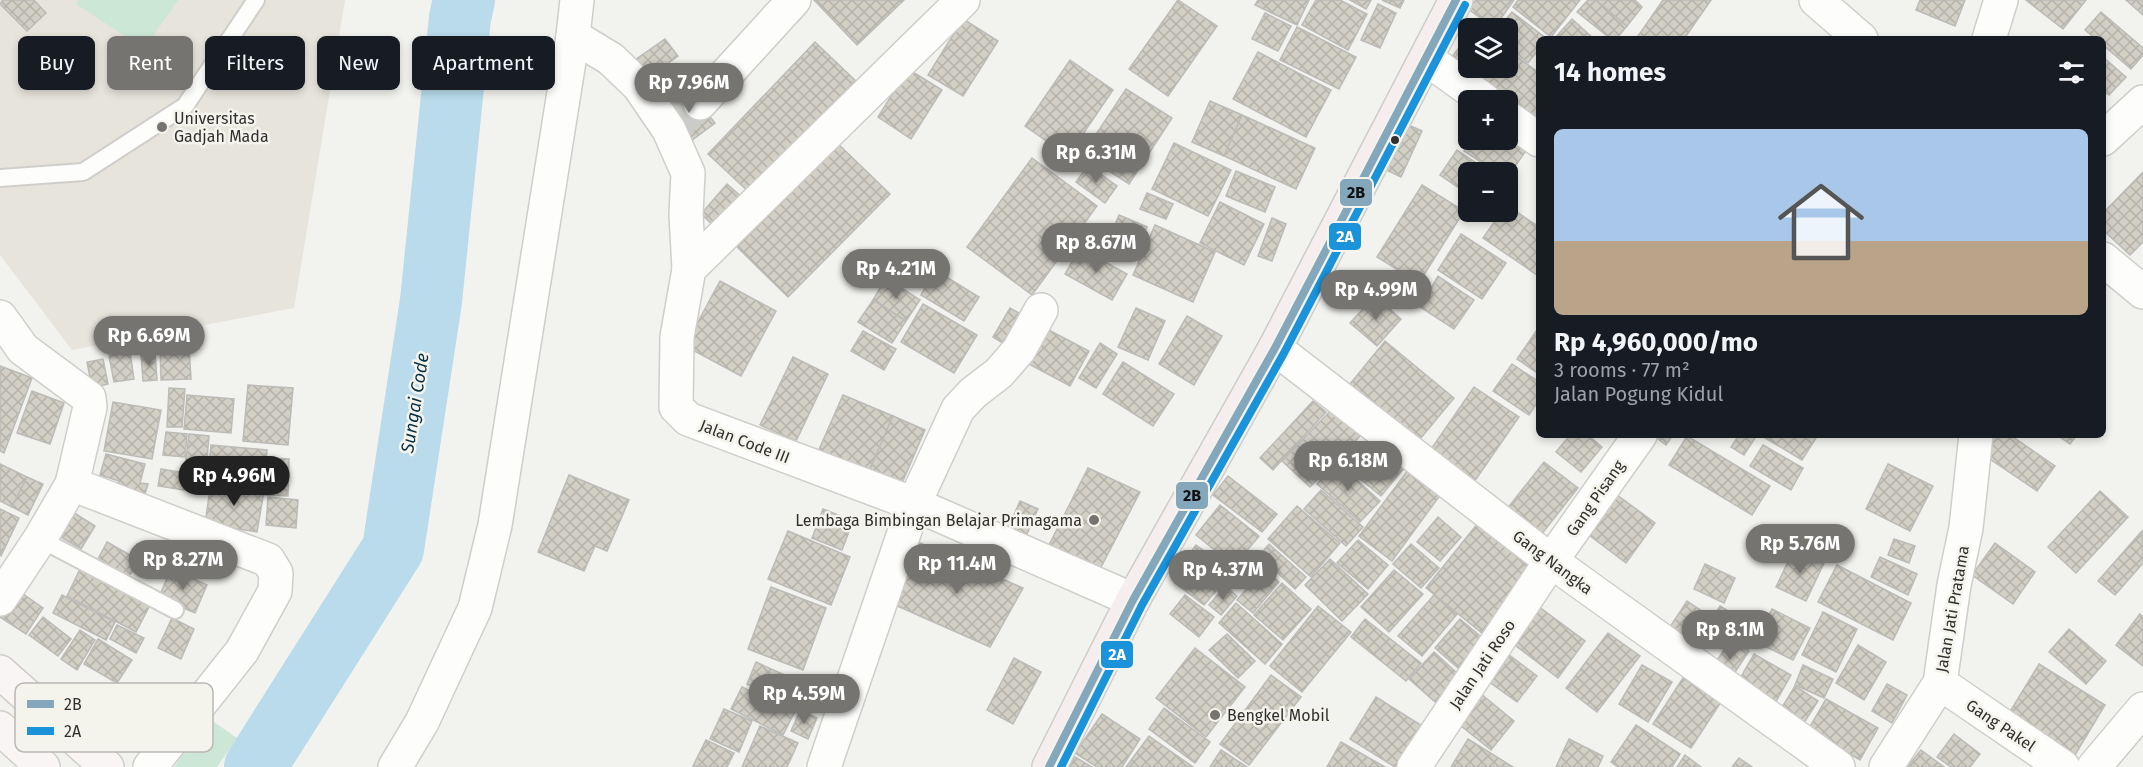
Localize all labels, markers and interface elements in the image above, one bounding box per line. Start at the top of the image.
map controls [1458,18,1518,222]
button: layers [1458,18,1518,78]
chip: Buy [18,36,95,90]
chip: Rent [107,36,193,90]
chip: Filters [205,36,305,90]
chip: New [317,36,400,90]
chip: Apartment [412,36,555,90]
icon: filters [2055,56,2088,89]
text: 14 homes [1554,57,1666,88]
pin: Rp 7.96M [627,63,751,114]
text: Rp 7.96M [649,70,729,94]
button: + [1458,90,1518,150]
place label: Universitas Gadjah Mada [174,109,269,146]
marker: Universitas Gadjah Mada [155,120,169,134]
pin: Rp 6.31M [1034,133,1158,184]
unlabelled marker [1389,134,1401,146]
text: Rp 6.31M [1056,140,1136,164]
button: − [1458,162,1518,222]
icon: home [1767,168,1875,276]
line badge: 2B [1339,178,1373,207]
text: 2B [1347,183,1365,202]
line badge: 2A [1328,222,1362,251]
pin: Rp 8.67M [1034,223,1158,274]
text: 2A [1336,227,1354,246]
text: Rp 8.67M [1055,230,1137,254]
pin: Rp 4.21M [834,249,958,300]
text: Rp 4.21M [856,256,936,280]
pin: Rp 4.99M [1314,270,1438,321]
text: Rp 4.99M [1335,277,1417,301]
pin: Rp 6.69M [87,316,211,367]
text: Rp 6.69M [108,323,190,347]
text: Rp 4,960,000/mo [1554,327,1758,358]
water label: Sungai Code [396,352,434,455]
text: 3 rooms · 77 m² [1554,358,1690,382]
text: Jalan Pogung Kidul [1554,382,1723,406]
street label: Jalan Code III [697,416,793,467]
pin: Rp 6.18M [1286,441,1410,492]
text: Rp 6.18M [1308,448,1388,472]
pin: Rp 4.96M [172,456,296,507]
street label: Gang Pisang [1562,456,1629,540]
text: Rp 4.96M [193,463,275,487]
line badge: 2B [1175,481,1209,510]
text: 2B [1183,486,1201,505]
place label: Lembaga Bimbingan Belajar Primagama [795,511,1082,530]
marker: Lembaga Bimbingan Belajar Primagama [1087,513,1101,527]
pin: Rp 5.76M [1738,524,1862,575]
street label: Gang Nangka [1509,526,1596,598]
text: Rp 5.76M [1760,531,1840,555]
pin: Rp 8.27M [121,540,245,591]
pin: Rp 11.4M [895,544,1019,595]
street label: Jalan Jati Pratama [1932,544,1973,674]
text: Rp 8.27M [143,547,223,571]
pin: Rp 4.37M [1161,550,1285,601]
text: Rp 11.4M [918,551,996,575]
text: Rp 4.37M [1183,557,1263,581]
pin: Rp 8.1M [1675,610,1785,661]
street label: Jalan Jati Roso [1445,616,1519,713]
text: Rp 8.1M [1696,617,1764,641]
line badge: 2A [1100,640,1134,669]
text: 2A [1108,645,1126,664]
pin: Rp 4.59M [742,674,866,725]
text: Rp 4.59M [763,681,845,705]
legend [15,683,213,752]
text: 2B [64,695,82,714]
street label: Gang Pakel [1963,695,2039,756]
place label: Bengkel Mobil [1227,706,1330,725]
marker: Bengkel Mobil [1208,708,1222,722]
text: 2A [64,722,82,741]

